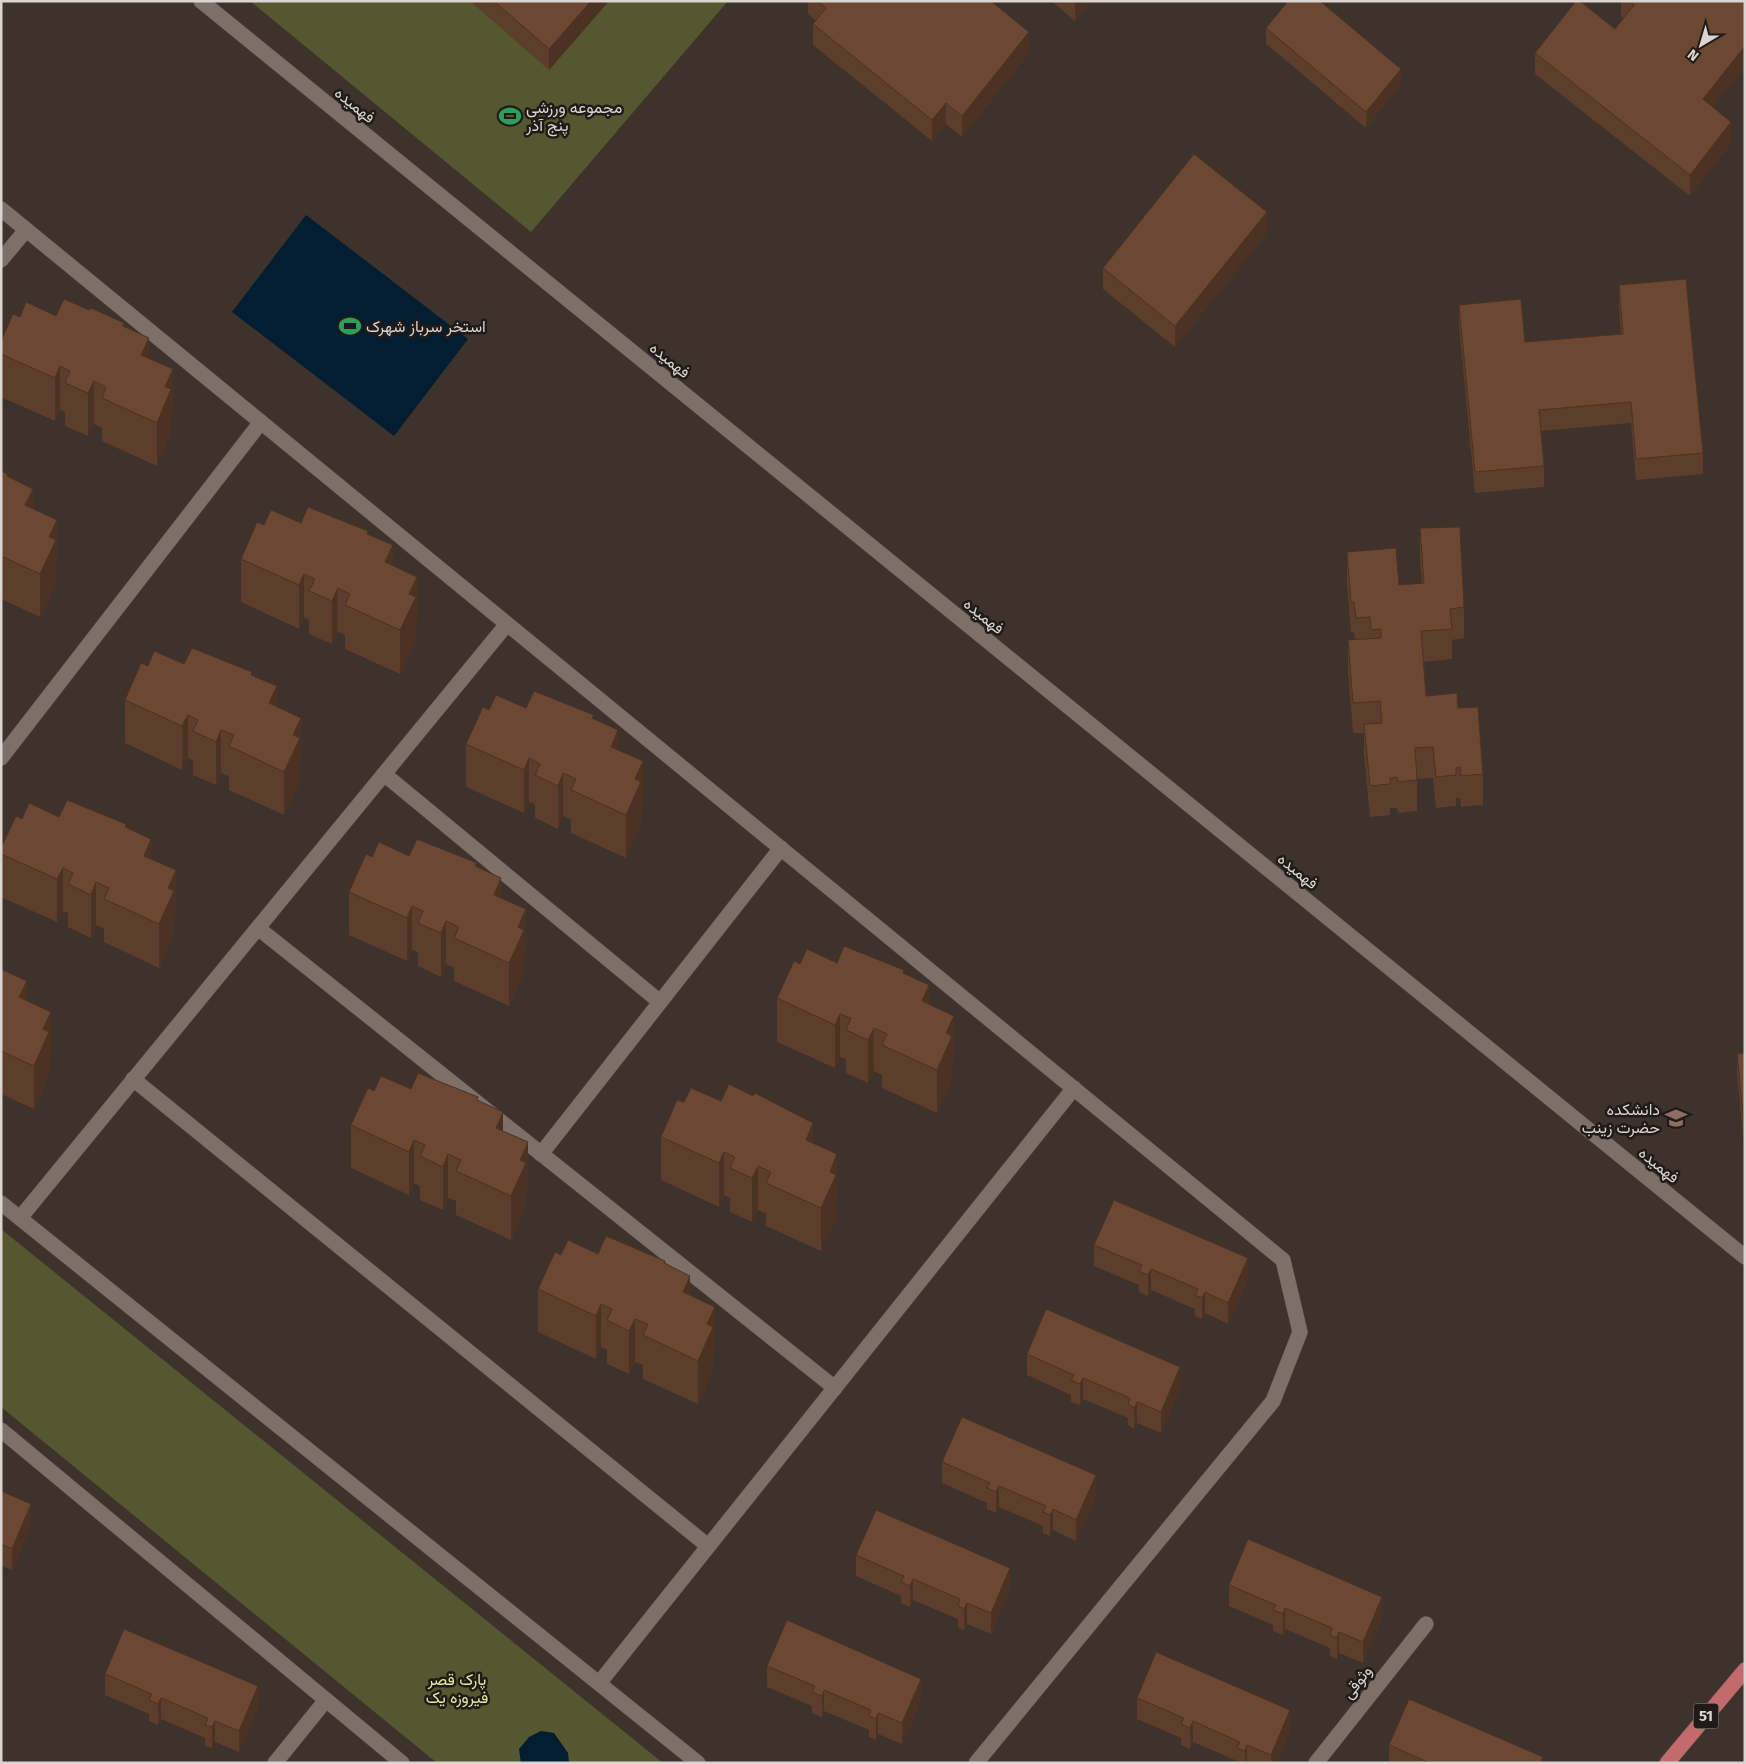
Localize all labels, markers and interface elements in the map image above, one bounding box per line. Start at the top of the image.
north arrow [1676,20,1726,70]
text: N [1684,45,1702,64]
street label: فهمیده [330,83,379,128]
place label: مجموعه ورزشی پنج آذر [525,98,622,137]
sports icon: مجموعه ورزشی پنج آذر [497,103,523,129]
sports icon: استخر سرباز شهرک [337,313,363,339]
place label: استخر سرباز شهرک [366,317,486,337]
street label: فهمیده [645,338,694,383]
street label: فهمیده [959,594,1008,639]
street label: فهمیده [1273,849,1322,894]
place label: دانشکده حضرت زینب [1582,1100,1660,1138]
school or university icon: دانشکده حضرت زینب [1663,1105,1689,1131]
street label: فهمیده [1634,1143,1683,1188]
street label: وثوقی [1338,1662,1377,1703]
park label: پارک قصر فیروزه یک [426,1670,488,1708]
road number: 51 [1694,1704,1718,1728]

